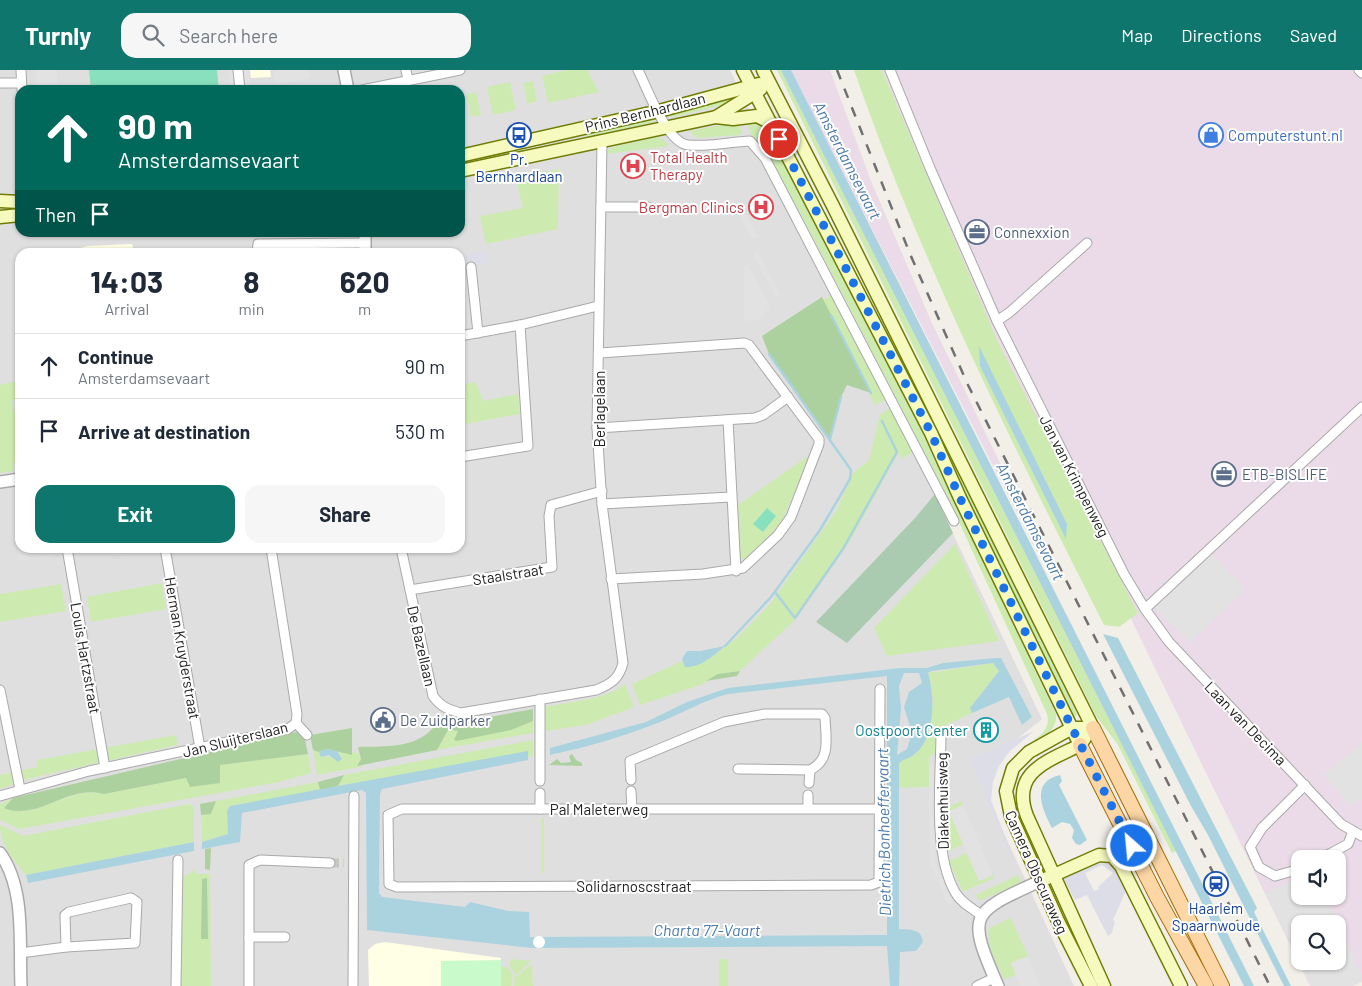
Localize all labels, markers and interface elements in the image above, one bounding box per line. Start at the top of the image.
search box [121,13,471,58]
text: Turnly [25,21,91,50]
icon: search [139,21,167,49]
text: Search here [179,24,278,47]
text: Map [1121,24,1153,46]
text: Directions [1181,24,1262,46]
text: Saved [1290,24,1337,46]
street label: Prins Bernhardlaan [583,88,707,136]
water label: Amsterdamsevaart [810,98,886,222]
text: 90 m [118,104,193,146]
icon: ahead [35,105,100,170]
pin [758,118,800,160]
bus stop icon: Pr. Bernhardlaan [506,122,532,148]
shop icon: Computerstunt.nl [1198,122,1224,148]
icon: arrive [765,125,793,153]
place label: Computerstunt.nl [1228,126,1343,144]
text: Amsterdamsevaart [118,146,300,172]
place label: Total Health Therapy [650,148,728,183]
place label: Pr. Bernhardlaan [475,150,563,185]
hospital icon: Total Health Therapy [620,153,646,179]
hospital icon: Bergman Clinics [748,194,774,220]
place label: Bergman Clinics [639,198,744,216]
icon: arrive [86,200,114,228]
text: Then [35,203,76,226]
office icon: Connexxion [964,219,990,245]
place label: Connexxion [994,223,1070,241]
text: 14:03 [90,263,163,299]
text: 8 [243,263,260,299]
text: 620 [340,263,390,299]
text: Arrival [104,299,149,318]
text: min [239,299,264,318]
text: m [358,299,371,318]
text: Continue [78,345,154,368]
icon: ahead [35,352,63,380]
text: 90 m [405,355,445,378]
text: Amsterdamsevaart [78,368,210,387]
street label: Berlagelaan [590,371,608,447]
street label: Jan van Krimpenweg [1036,412,1114,540]
icon: arrive [35,417,63,445]
text: Arrive at destination [78,420,250,443]
text: 530 m [395,420,445,443]
water label: Amsterdamsevaart [993,459,1069,583]
office icon: ETB-BISLIFE [1211,461,1237,487]
place label: ETB-BISLIFE [1242,465,1327,483]
button: Exit [35,485,235,543]
button: Share [245,485,445,543]
street label: Staalstraat [471,559,545,589]
street label: Herman Kruyderstraat [162,575,204,721]
street label: Louis Hartzstraat [67,601,105,715]
street label: De Bazellaan [404,604,440,688]
street label: Laan van Decima [1201,677,1291,769]
public building icon: De Zuidparker [370,707,396,733]
place label: De Zuidparker [400,711,491,729]
street label: Jan Sluijterslaan [180,717,290,761]
building icon: Oostpoort Center [973,717,999,743]
place label: Oostpoort Center [855,721,969,739]
water label: Dietrich Bonhoeffervaart [872,747,894,916]
street label: Diakenhuisweg [932,752,952,850]
street label: Pal Maleterweg [550,800,648,818]
street label: Camera Obscuraweg [1002,807,1072,937]
position arrow [1105,819,1157,871]
map controls [1291,850,1346,970]
button: sound [1291,850,1346,905]
station icon: Haarlem Spaarnwoude [1203,871,1229,897]
street label: Solidarnoscstraat [576,877,692,895]
place label: Haarlem Spaarnwoude [1172,899,1260,934]
button: search [1291,915,1346,970]
water label: Charta 77-Vaart [654,920,761,939]

